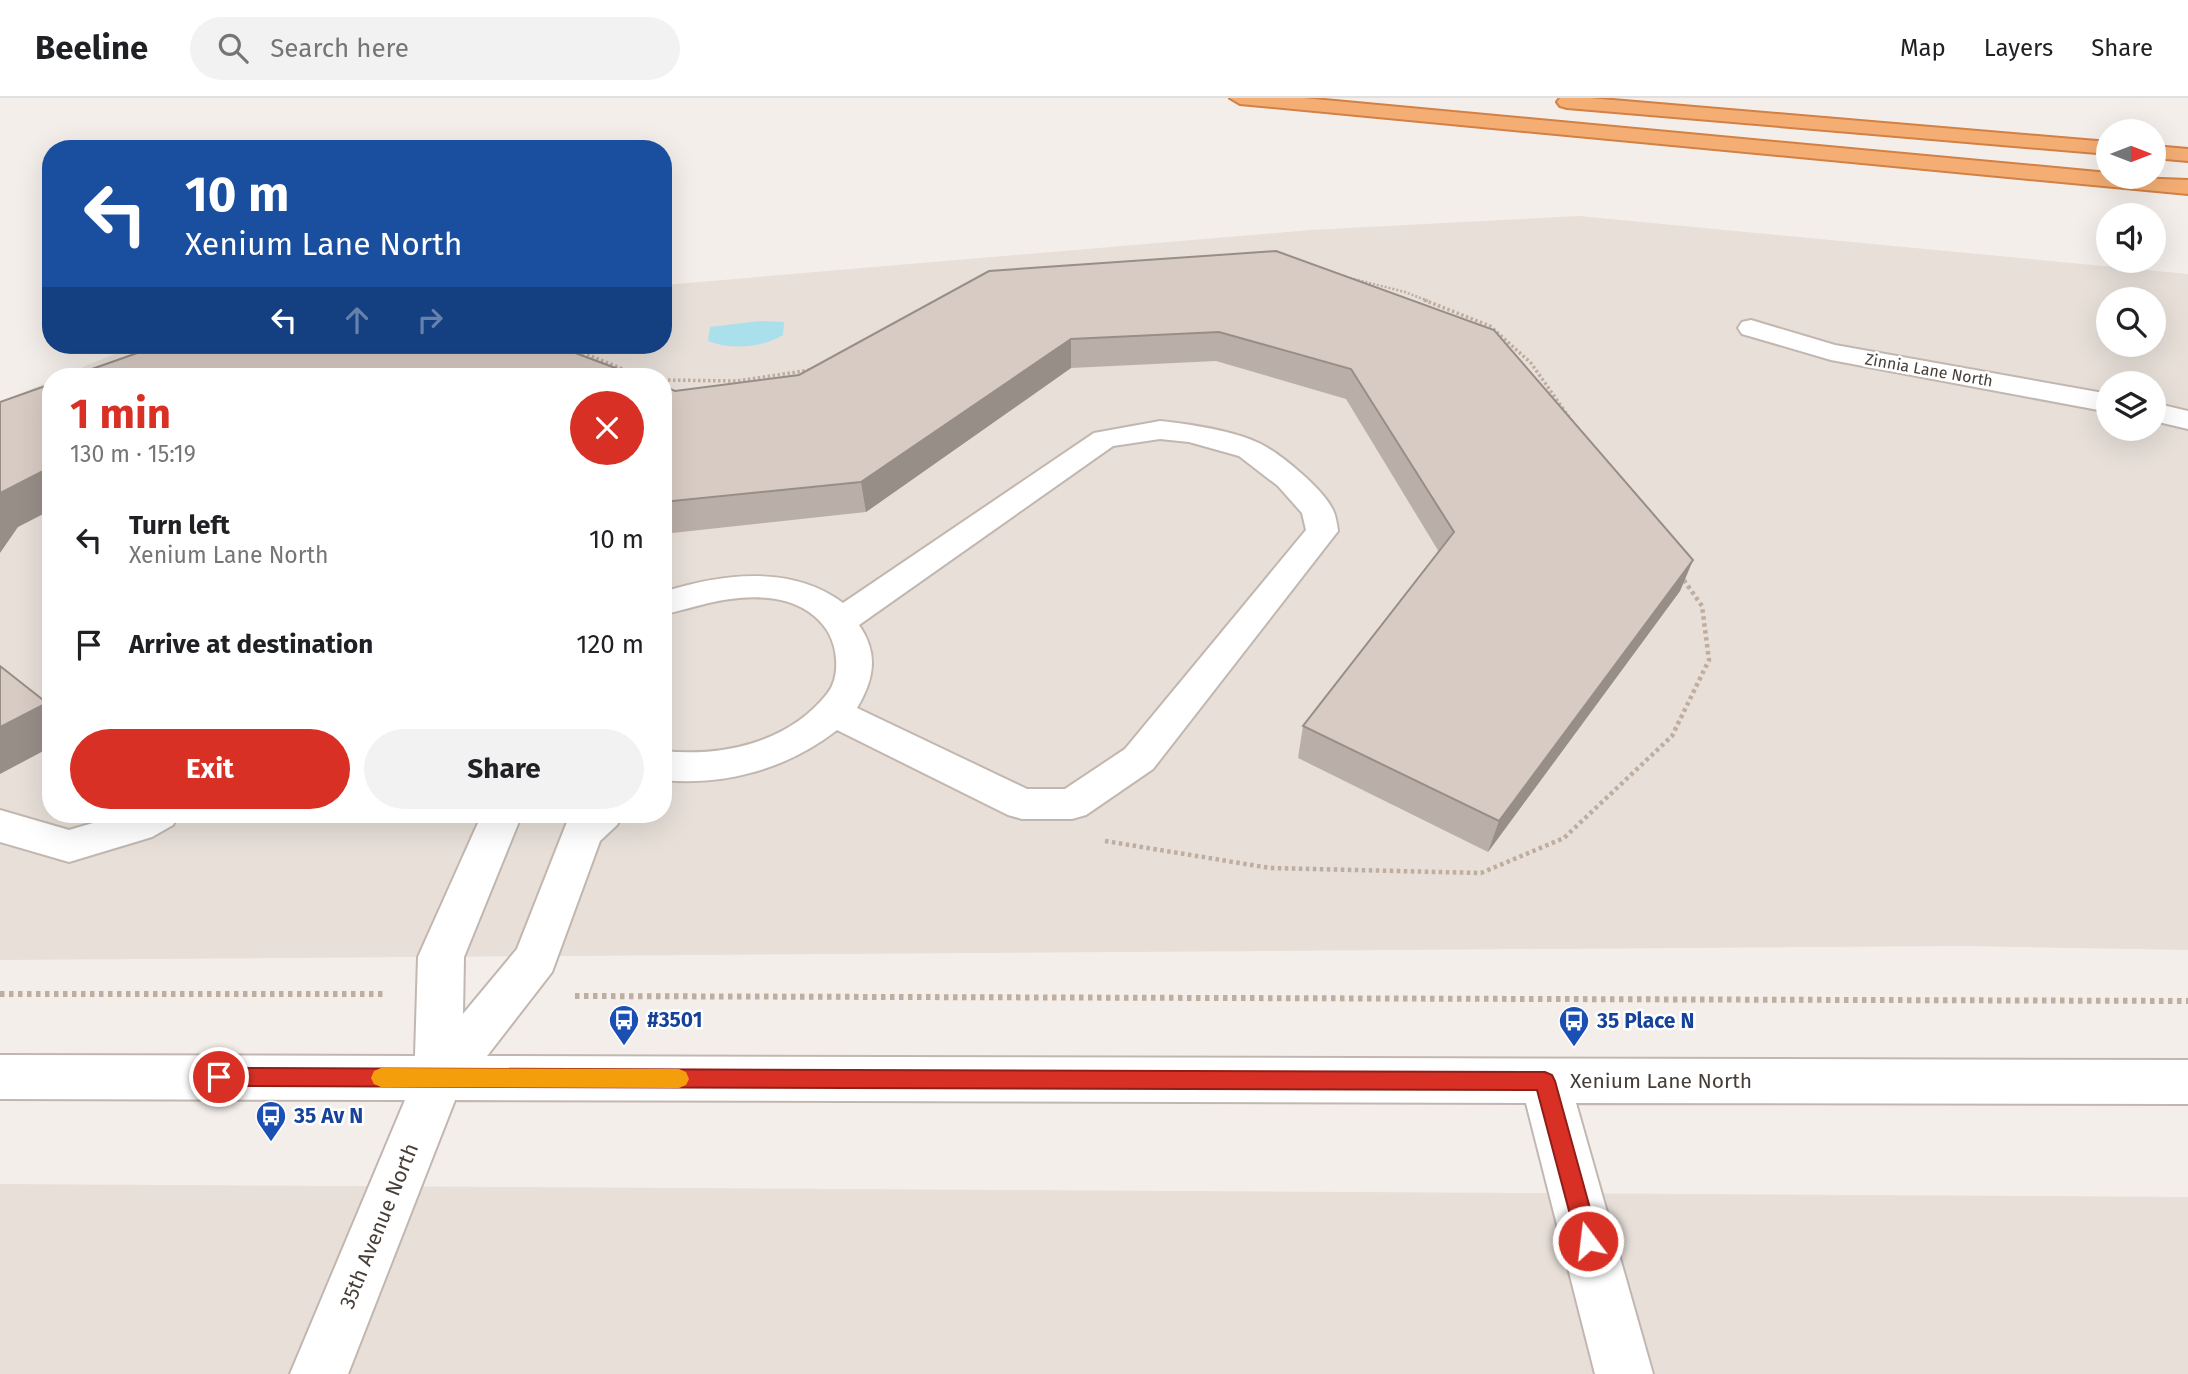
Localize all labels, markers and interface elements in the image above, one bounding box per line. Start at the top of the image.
search box [190,17,680,80]
text: Beeline [35,28,148,68]
icon: search [214,29,252,67]
text: Search here [270,33,409,64]
text: Map [1900,34,1946,62]
text: Layers [1984,34,2053,62]
text: Share [2091,34,2153,62]
north arrow [2096,119,2166,189]
map controls [2096,119,2166,441]
text: 10 m [185,165,289,224]
icon: left [70,168,161,259]
button: sound [2096,203,2166,273]
text: Xenium Lane North [185,225,462,263]
button: search [2096,287,2166,357]
icon: left [265,301,303,339]
icon: ahead [338,301,376,339]
icon: right [411,301,449,339]
street label: Zinnia Lane North [1864,349,1994,391]
button: layers [2096,371,2166,441]
text: 1 min [70,389,171,439]
button: close [570,391,644,465]
text: 130 m · 15:19 [70,440,196,468]
text: Turn left [129,510,230,541]
icon: left [70,521,108,559]
text: 10 m [589,524,644,555]
text: Xenium Lane North [129,541,328,569]
icon: arrive [70,626,108,664]
text: Arrive at destination [129,629,373,660]
text: 120 m [576,629,644,660]
button: Exit [70,729,350,809]
button: Share [364,729,644,809]
bus stop icon: #3501 [607,1003,641,1047]
bus stop icon: 35 Place N [1557,1004,1591,1048]
place label: #3501 [647,1007,702,1033]
place label: 35 Place N [1596,1008,1694,1034]
pin [189,1047,249,1107]
icon: arrive [200,1058,238,1096]
street label: Xenium Lane North [1570,1068,1752,1094]
bus stop icon: 35 Av N [254,1099,288,1143]
place label: 35 Av N [293,1103,363,1129]
street label: 35th Avenue North [334,1139,424,1313]
position arrow [1551,1204,1625,1278]

